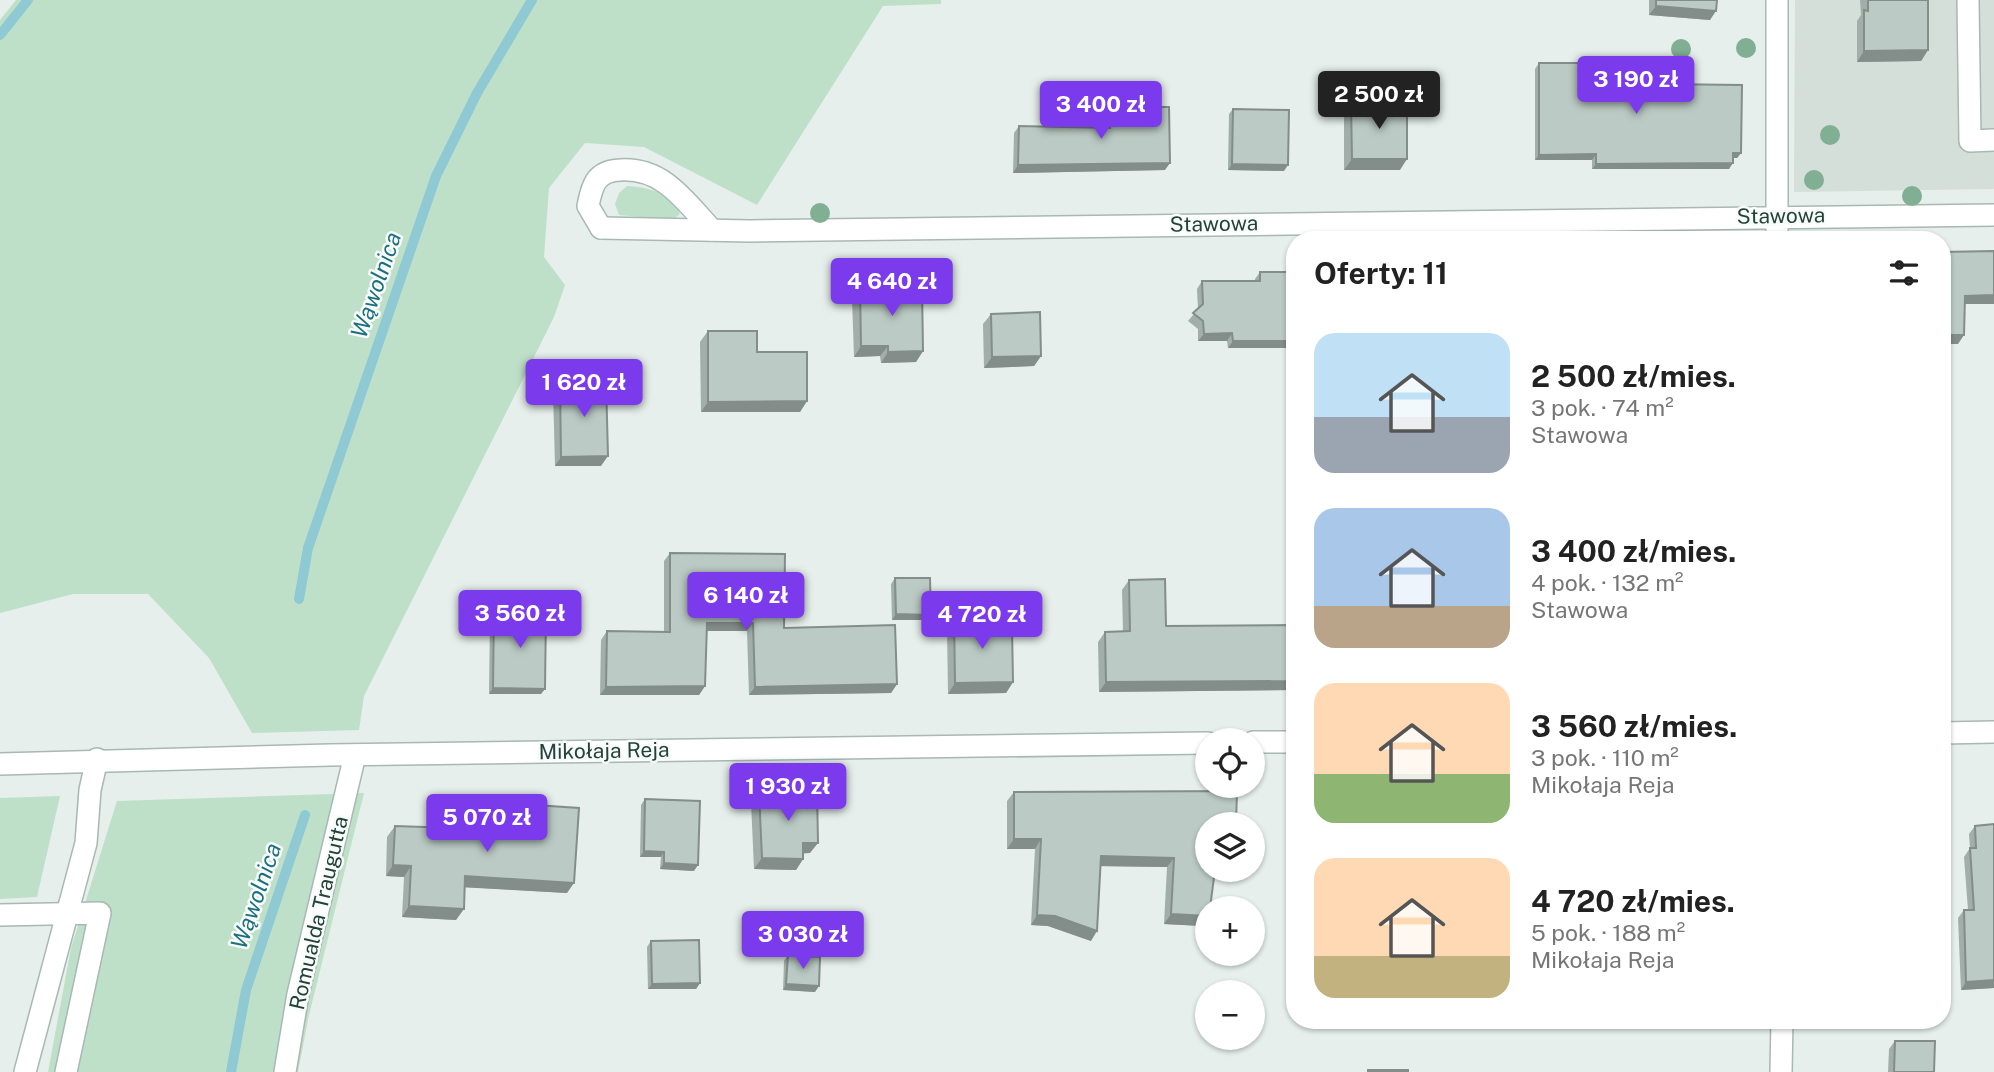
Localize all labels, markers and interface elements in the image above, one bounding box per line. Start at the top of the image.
pin: 3 190 zł [1564,57,1708,116]
text: 3 190 zł [1593,65,1679,92]
pin: 2 500 zł [1307,72,1451,131]
text: 2 500 zł [1334,80,1424,107]
pin: 3 400 zł [1029,82,1173,141]
text: 3 400 zł [1056,90,1146,117]
street label: Stawowa [1736,202,1826,229]
street label: Stawowa [1169,210,1259,237]
water label: Wąwolnica [345,228,406,341]
icon: filters [1885,254,1923,292]
text: Oferty: 11 [1314,255,1448,291]
pin: 4 640 zł [820,258,964,318]
text: 4 640 zł [847,267,937,294]
text: 2 500 zł/mies. [1531,358,1736,394]
pin: 1 620 zł [512,360,656,419]
icon: home [1370,361,1454,445]
text: 1 620 zł [542,368,626,395]
text: 3 pok. · 74 m² [1531,394,1674,421]
text: Stawowa [1531,421,1628,448]
text: 3 400 zł/mies. [1531,533,1736,569]
icon: home [1370,536,1454,620]
text: 4 pok. · 132 m² [1531,569,1683,596]
pin: 6 140 zł [674,572,818,632]
text: 6 140 zł [703,581,789,608]
pin: 3 560 zł [448,590,592,650]
pin: 4 720 zł [910,592,1054,651]
text: Stawowa [1531,596,1628,623]
text: 3 560 zł [474,599,566,626]
text: 4 720 zł [937,600,1027,627]
text: 3 560 zł/mies. [1531,708,1737,744]
icon: home [1370,711,1454,795]
map controls [1195,728,1265,1050]
button: locate [1195,728,1265,798]
street label: Mikołaja Reja [538,737,670,764]
text: 3 pok. · 110 m² [1531,744,1679,771]
pin: 1 930 zł [716,764,860,823]
text: Mikołaja Reja [1531,771,1674,798]
text: 1 930 zł [745,772,831,799]
pin: 5 070 zł [415,794,559,854]
text: 5 070 zł [442,803,532,830]
button: layers [1195,812,1265,882]
street label: Romualda Traugutta [284,814,353,1012]
water label: Wąwolnica [225,839,286,952]
text: 4 720 zł/mies. [1531,883,1735,919]
icon: home [1370,886,1454,970]
button: + [1195,896,1265,966]
pin: 3 030 zł [731,912,875,971]
text: 5 pok. · 188 m² [1531,919,1685,946]
text: 3 030 zł [758,920,848,947]
text: Mikołaja Reja [1531,946,1674,973]
button: − [1195,980,1265,1050]

